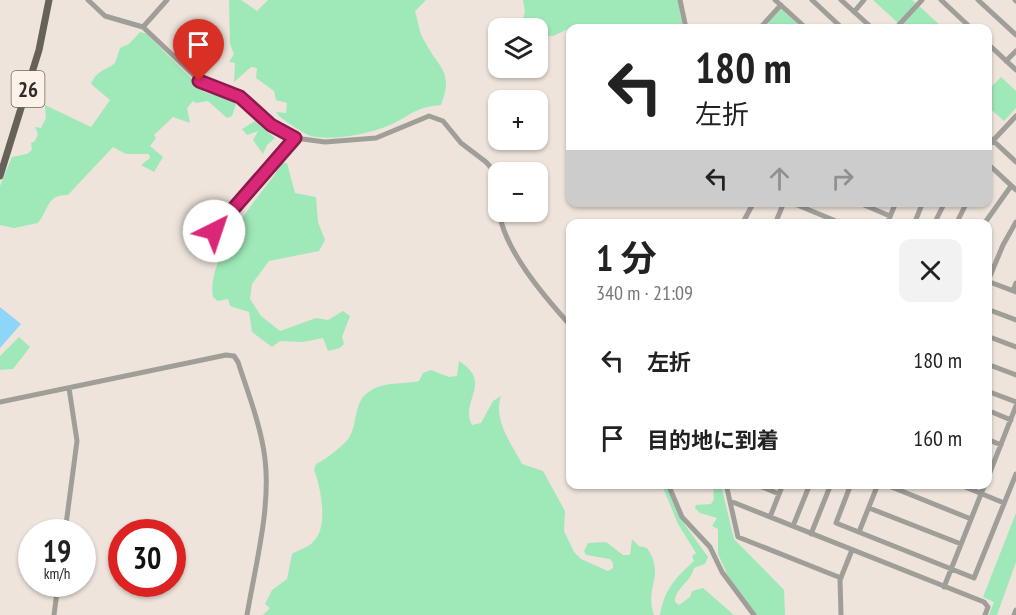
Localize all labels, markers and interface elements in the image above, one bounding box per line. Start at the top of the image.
map controls [488,18,548,222]
button: layers [488,18,548,78]
pin [173,19,224,81]
icon: arrive [182,28,215,61]
text: 180 m [695,40,792,95]
icon: left [596,48,674,126]
road number: 26 [12,71,44,107]
button: + [488,90,548,150]
text: 左折 [695,97,749,131]
button: − [488,162,548,222]
icon: left [700,162,733,195]
icon: ahead [763,162,796,195]
icon: right [826,162,859,195]
position arrow [182,199,246,263]
text: 1 分 [596,234,657,281]
button: close [899,239,962,302]
text: 340 m · 21:09 [596,280,693,306]
icon: left [596,344,629,377]
text: 180 m [913,346,962,374]
text: 左折 [647,348,691,376]
icon: arrive [596,422,629,455]
text: 160 m [913,424,962,452]
text: 目的地に到着 [647,426,779,454]
speed limit sign: 30 [108,519,186,597]
text: 19 [43,531,71,570]
text: km/h [44,564,70,583]

